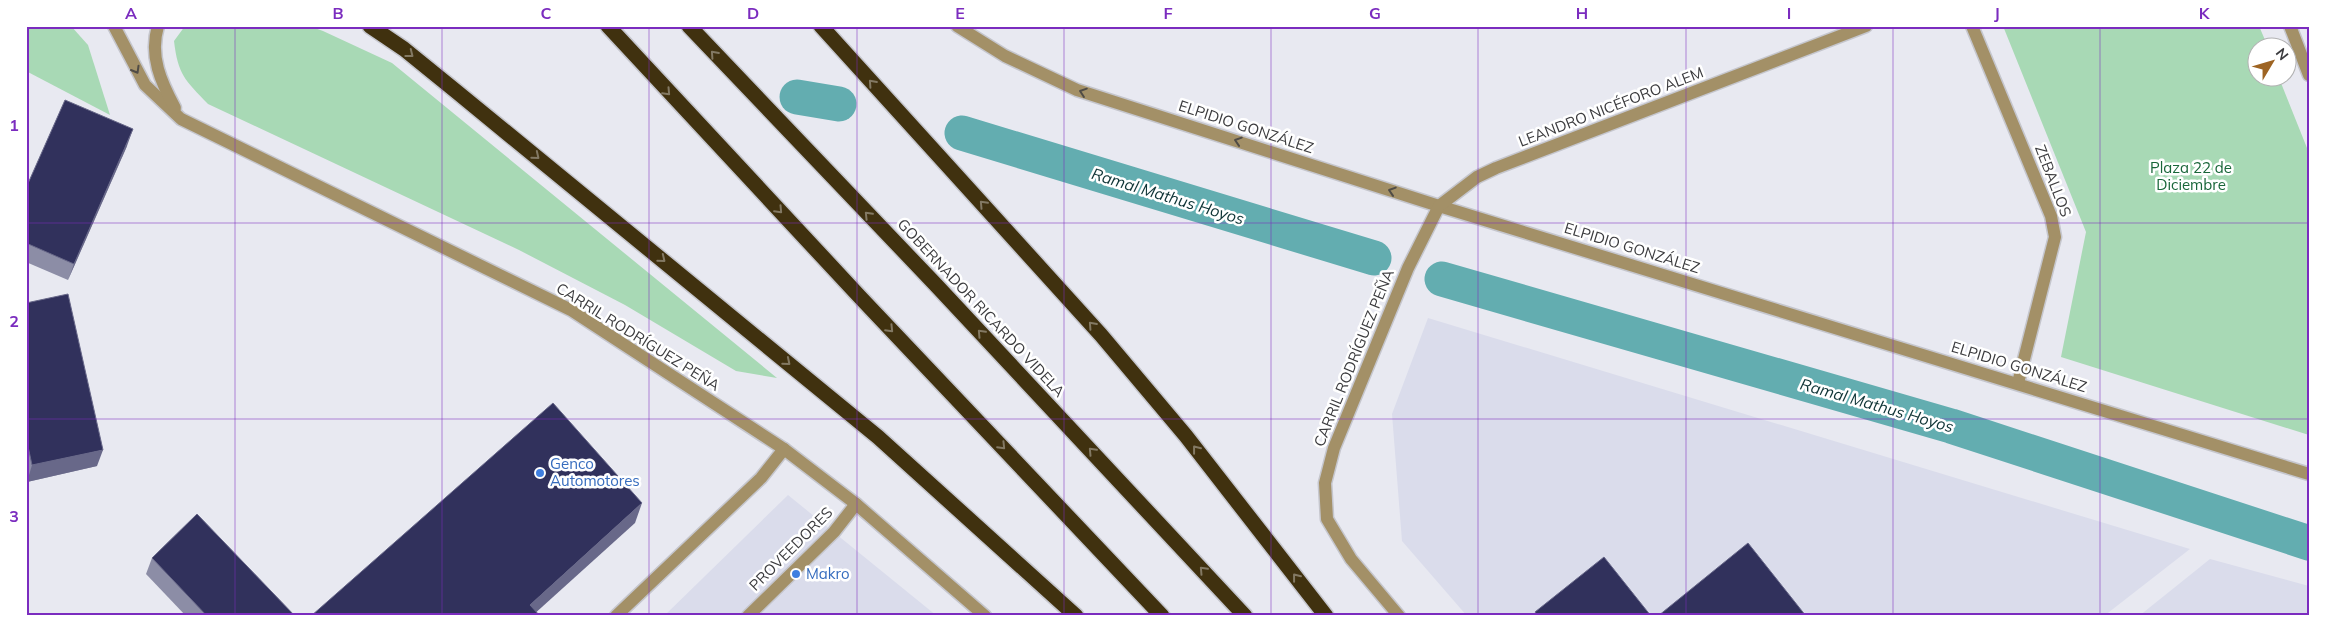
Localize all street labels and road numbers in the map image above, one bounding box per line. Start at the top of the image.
street label: LEANDRO NICÉFORO ALEM [1516,62,1706,151]
street label: ELPIDIO GONZÁLEZ [1176,96,1316,157]
street label: ZEBALLOS [2031,142,2076,220]
street label: GOBERNADOR RICARDO VIDELA [894,215,1069,401]
street label: ELPIDIO GONZÁLEZ [1562,218,1702,277]
street label: CARRIL RODRÍGUEZ PEÑA [1309,266,1398,449]
street label: CARRIL RODRÍGUEZ PEÑA [553,278,724,395]
street label: ELPIDIO GONZÁLEZ [1949,337,2089,396]
street label: PROVEEDORES [745,503,837,595]

